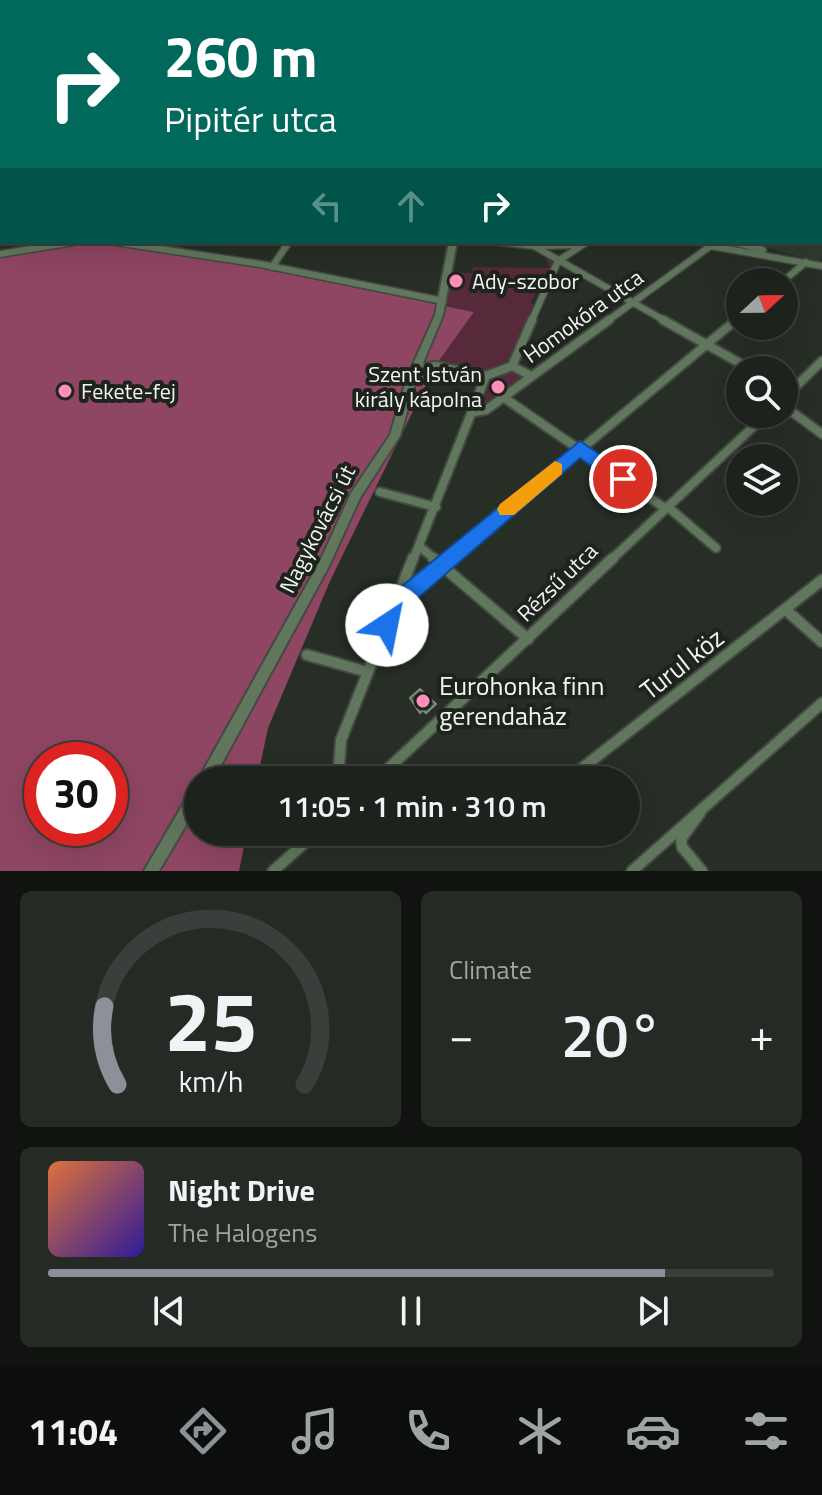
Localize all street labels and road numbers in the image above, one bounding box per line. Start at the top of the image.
street label: Homokóra utca [516,261,650,371]
street label: Nagykovácsi út [270,459,364,599]
street label: Rézsű utca [509,535,605,629]
street label: Turul köz [631,618,732,709]

